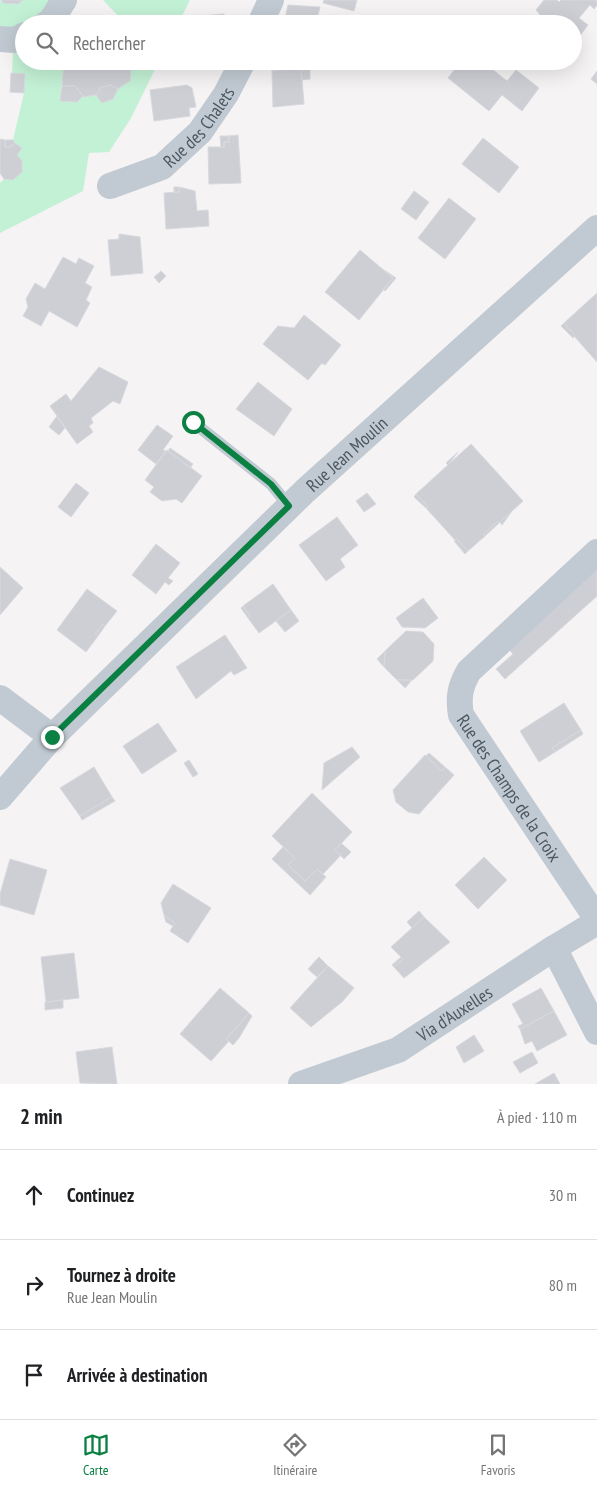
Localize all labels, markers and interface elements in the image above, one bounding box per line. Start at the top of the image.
search box [15,15,582,70]
icon: search [33,29,61,57]
text: Rechercher [73,31,145,55]
street label: Rue des Chalets [158,83,239,172]
route start [182,411,205,434]
street label: Rue Jean Moulin [301,411,392,496]
street label: Rue des Champs de la Croix [452,710,567,866]
route end [41,726,64,749]
street label: Via d'Auxelles [411,980,496,1047]
text: 2 min [20,1103,62,1130]
text: À pied · 110 m [497,1107,577,1127]
icon: ahead [20,1181,48,1209]
text: Continuez [67,1183,134,1207]
text: 30 m [549,1185,577,1205]
text: Tournez à droite [67,1263,176,1287]
icon: right [20,1271,48,1299]
text: 80 m [549,1275,577,1295]
text: Rue Jean Moulin [67,1287,157,1307]
icon: arrive [20,1361,48,1389]
text: Arrivée à destination [67,1363,208,1387]
tab: Carte [82,1431,110,1479]
tab: Itinéraire [273,1431,317,1479]
tab: Favoris [481,1431,515,1479]

